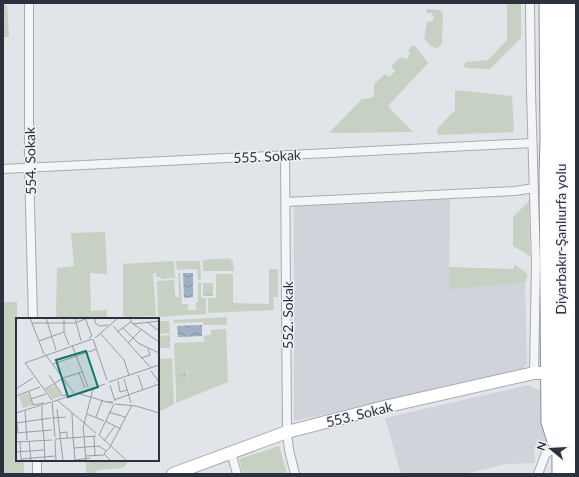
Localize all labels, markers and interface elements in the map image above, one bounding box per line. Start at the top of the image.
street label: 554. Sokak [21,126,39,195]
street label: 555. Sokak [233,146,302,166]
street label: Diyarbakır-Şanlıurfa yolu [552,163,569,315]
street label: 552. Sokak [279,280,296,349]
inset map [16,318,159,461]
street label: 553. Sokak [324,397,395,430]
north arrow [531,429,571,469]
text: N [534,440,549,452]

